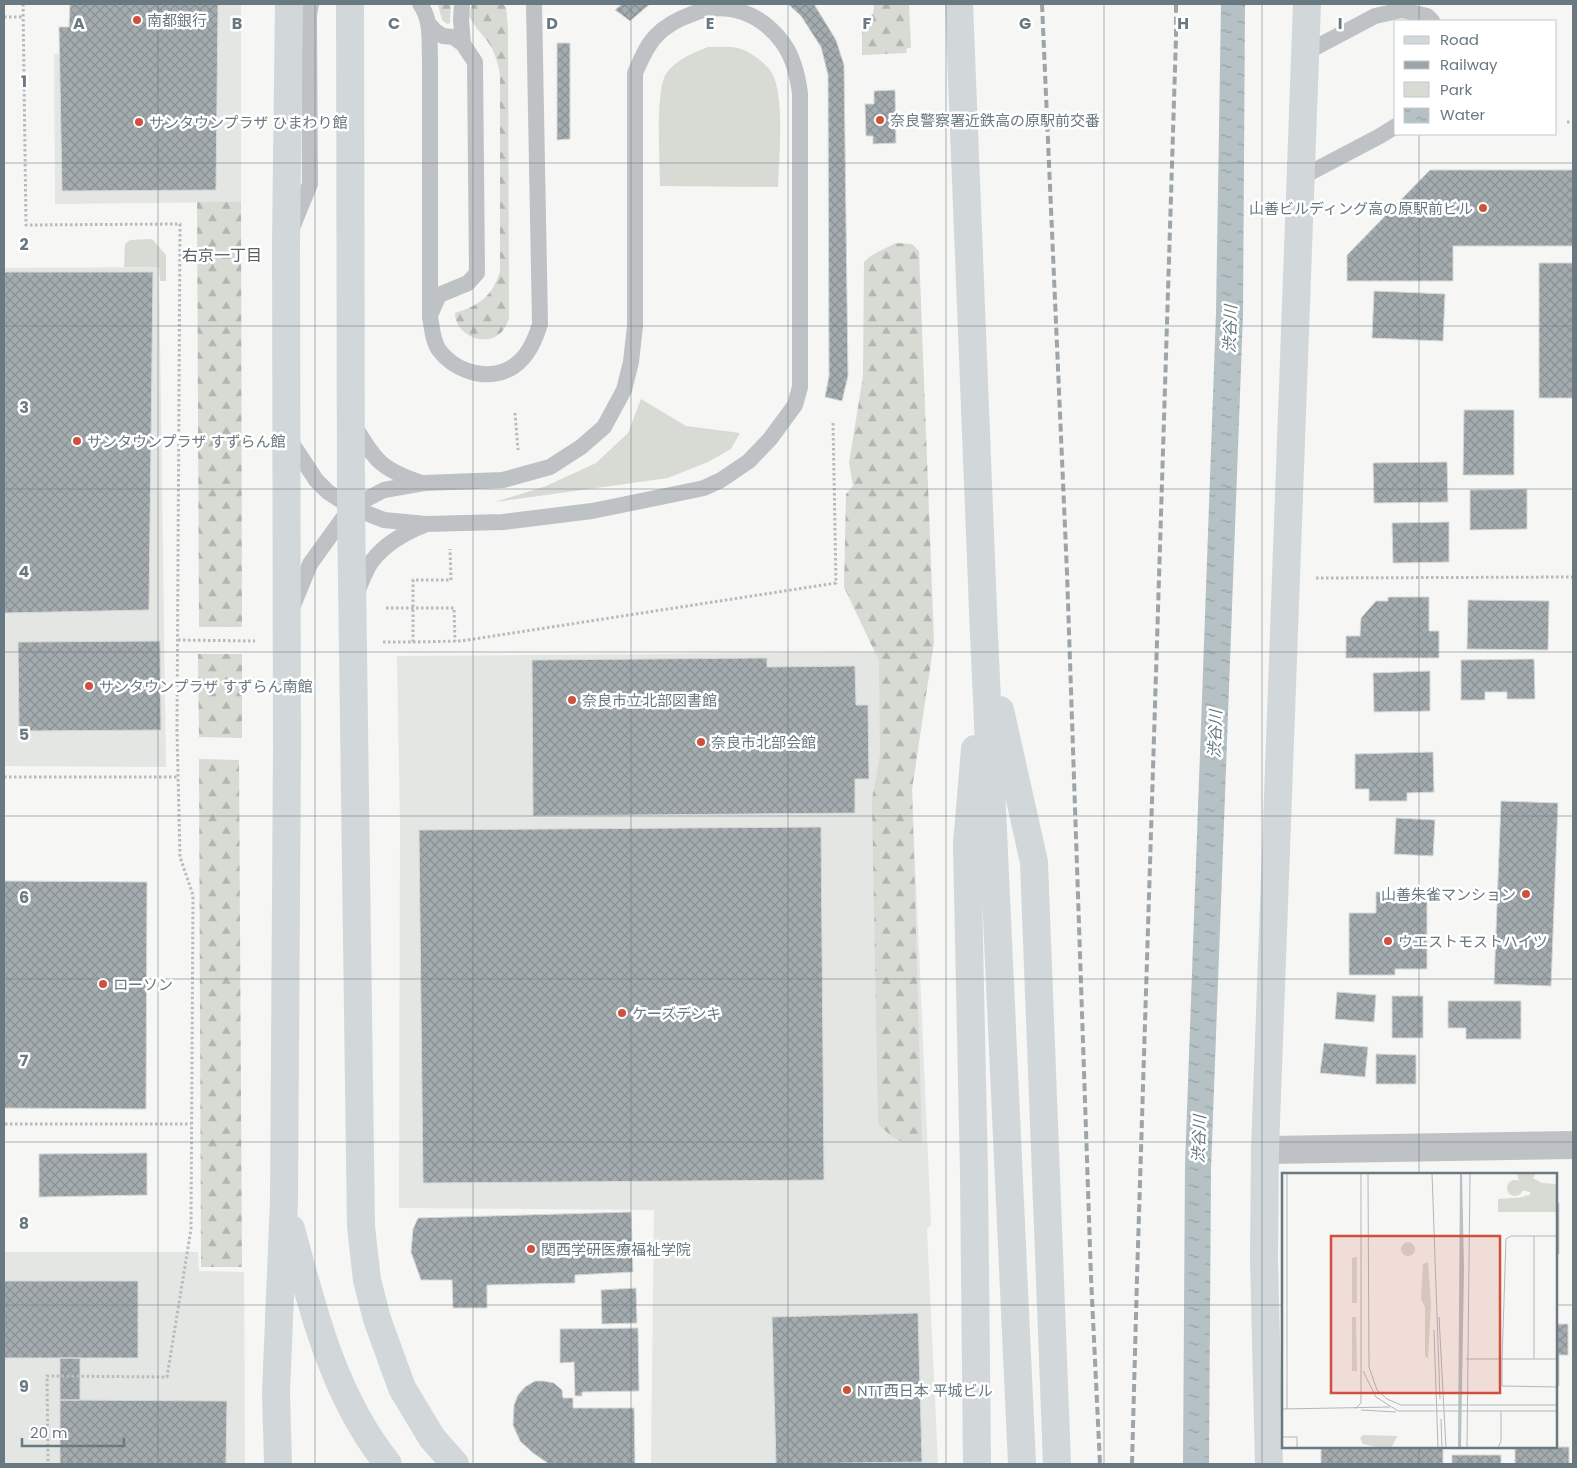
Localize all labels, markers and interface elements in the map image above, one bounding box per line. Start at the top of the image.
place label: 南都銀行 [147,10,207,31]
text: A [73,12,85,35]
text: B [232,12,242,35]
text: C [388,12,400,35]
text: D [546,12,558,35]
text: E [706,12,714,35]
text: F [863,12,872,35]
text: G [1019,12,1031,35]
text: H [1177,12,1189,35]
text: I [1338,12,1342,35]
marker: 南都銀行 [131,14,143,26]
legend [1394,20,1557,135]
text: Road [1440,29,1479,50]
text: Railway [1440,54,1498,75]
text: 1 [21,70,27,93]
text: Park [1440,79,1472,100]
text: Water [1440,104,1486,125]
place label: 奈良警察署近鉄高の原駅前交番 [890,110,1100,131]
place label: サンタウンプラザ ひまわり館 [149,112,348,133]
marker: 奈良警察署近鉄高の原駅前交番 [874,114,886,126]
marker: サンタウンプラザ ひまわり館 [133,116,145,128]
place label: 山善ビルディング高の原駅前ビル [1249,198,1473,219]
marker: 山善ビルディング高の原駅前ビル [1477,202,1489,214]
text: 2 [19,233,29,256]
district label: 右京一丁目 [182,244,262,267]
water label: 渋谷川 [1218,303,1242,353]
text: 3 [19,396,29,419]
place label: サンタウンプラザ すずらん館 [87,431,286,452]
marker: サンタウンプラザ すずらん館 [71,435,83,447]
text: 4 [19,560,30,583]
place label: サンタウンプラザ すずらん南館 [99,676,313,697]
marker: サンタウンプラザ すずらん南館 [83,680,95,692]
place label: 奈良市立北部図書館 [582,690,717,711]
marker: 奈良市立北部図書館 [566,694,578,706]
water label: 渋谷川 [1203,708,1227,758]
text: 5 [19,723,29,746]
place label: 奈良市北部会館 [711,732,816,753]
marker: 奈良市北部会館 [695,736,707,748]
place label: 山善朱雀マンション [1381,884,1516,905]
text: 6 [19,886,29,909]
marker: 山善朱雀マンション [1520,888,1532,900]
place label: ウエストモストハイツ [1398,931,1548,952]
marker: ウエストモストハイツ [1382,935,1394,947]
place label: ローソン [113,974,173,995]
marker: ローソン [97,978,109,990]
place label: ケーズデンキ [632,1003,721,1024]
marker: ケーズデンキ [616,1007,628,1019]
text: 7 [20,1049,29,1072]
water label: 渋谷川 [1187,1113,1211,1163]
inset map [1282,1173,1557,1448]
text: 8 [19,1212,29,1235]
place label: 関西学研医療福祉学院 [541,1239,691,1260]
marker: 関西学研医療福祉学院 [525,1243,537,1255]
text: 9 [19,1375,29,1398]
place label: NTT西日本 平城ビル [857,1380,993,1401]
marker: NTT西日本 平城ビル [841,1384,853,1396]
scale bar [22,1416,125,1448]
text: 20 m [30,1422,68,1443]

